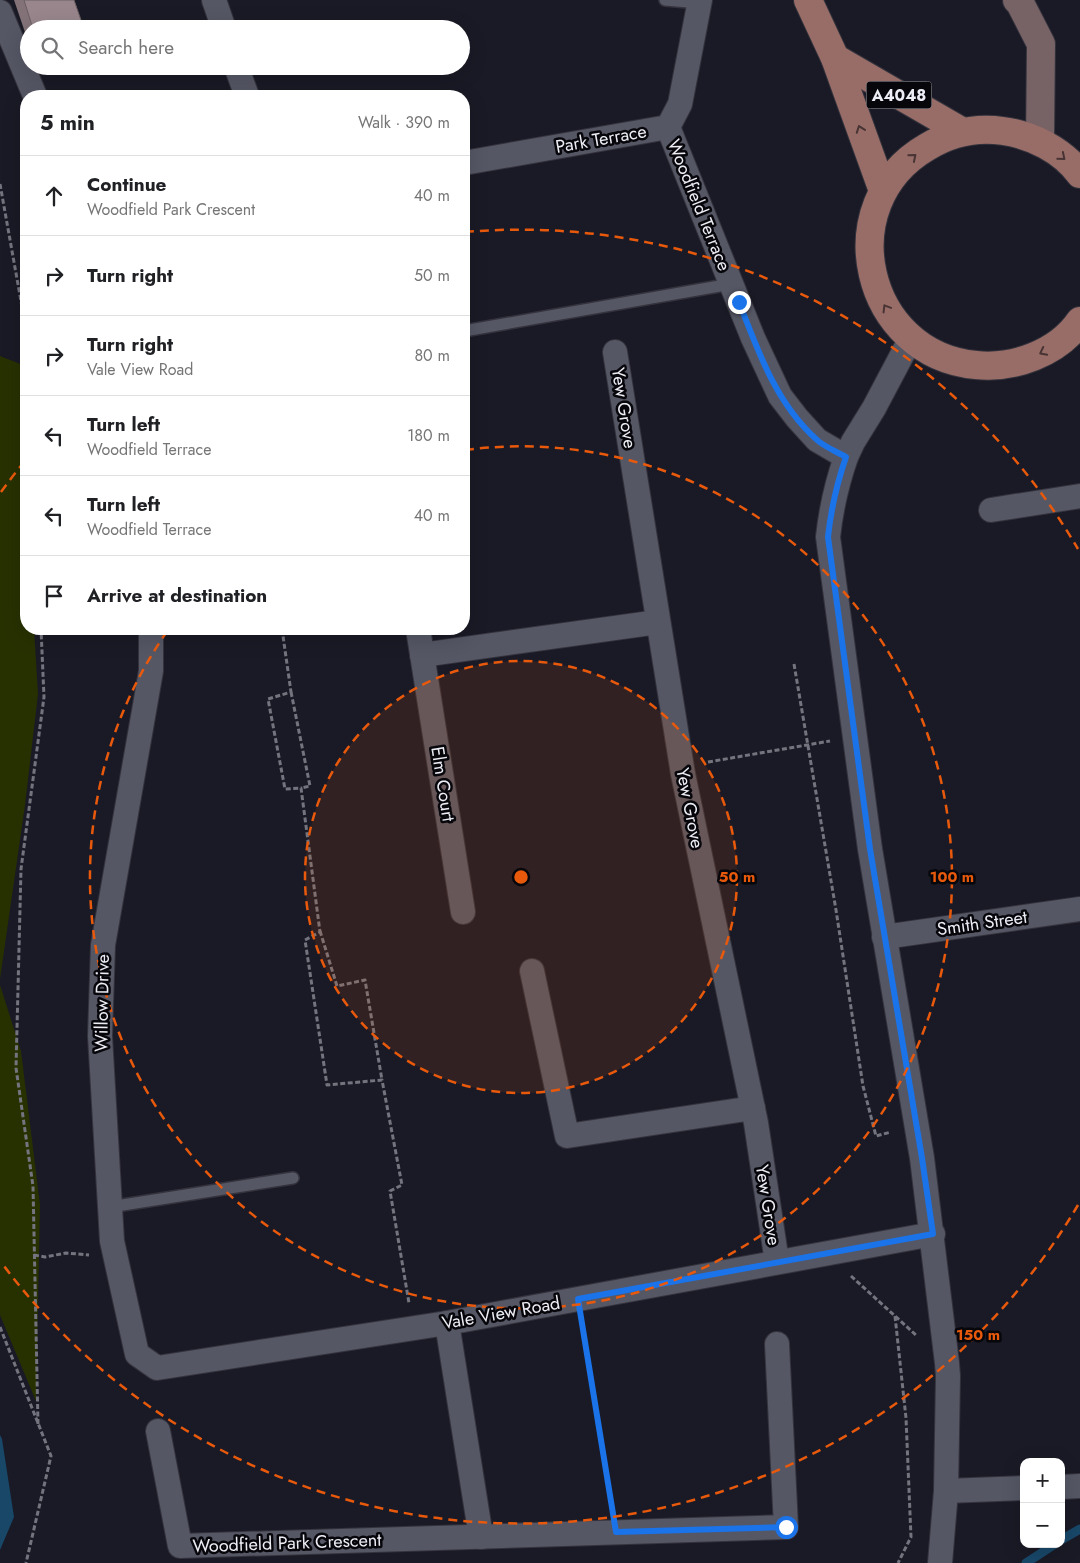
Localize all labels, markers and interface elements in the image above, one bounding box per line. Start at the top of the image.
search box [20,20,470,75]
icon: search [38,34,66,62]
text: Search here [78,34,174,61]
road number: A4048 [866,82,932,108]
text: 5 min [40,108,95,138]
text: Walk · 390 m [358,111,450,134]
street label: Park Terrace [553,118,649,160]
one-way arrow [856,125,866,134]
street label: Woodfield Terrace [661,135,737,275]
one-way arrow [1056,151,1065,159]
one-way arrow [907,153,916,162]
text: Continue [87,171,166,198]
icon: ahead [40,182,68,210]
text: 40 m [414,184,450,207]
text: Woodfield Park Crescent [87,198,255,221]
icon: right [40,262,68,290]
text: Turn right [87,262,173,289]
text: 50 m [414,264,450,287]
route end [728,291,751,314]
one-way arrow [883,304,893,313]
text: Turn right [87,331,173,358]
icon: right [40,342,68,370]
text: 80 m [414,344,450,367]
one-way arrow [1039,346,1048,356]
text: Vale View Road [87,358,193,381]
street label: Yew Grove [605,366,643,450]
text: Turn left [87,411,160,438]
icon: left [40,422,68,450]
text: 180 m [407,424,450,447]
text: Woodfield Terrace [87,438,211,461]
text: Turn left [87,491,160,518]
icon: left [40,502,68,530]
text: 40 m [414,504,450,527]
text: Woodfield Terrace [87,518,211,541]
icon: arrive [40,582,68,610]
text: Arrive at destination [87,582,267,609]
street label: Elm Court [424,745,462,824]
street label: Yew Grove [669,766,711,850]
text: 50 m [719,866,755,888]
text: 100 m [930,866,974,888]
centre of rings [512,868,530,886]
street label: Smith Street [935,904,1029,942]
street label: Willow Drive [88,954,116,1052]
street label: Yew Grove [749,1163,787,1247]
street label: Vale View Road [440,1290,562,1336]
text: 150 m [956,1324,1000,1346]
map controls [1020,1458,1065,1548]
button: + [1020,1458,1065,1503]
button: − [1020,1503,1065,1548]
route start [775,1516,798,1539]
street label: Woodfield Park Crescent [192,1527,383,1559]

